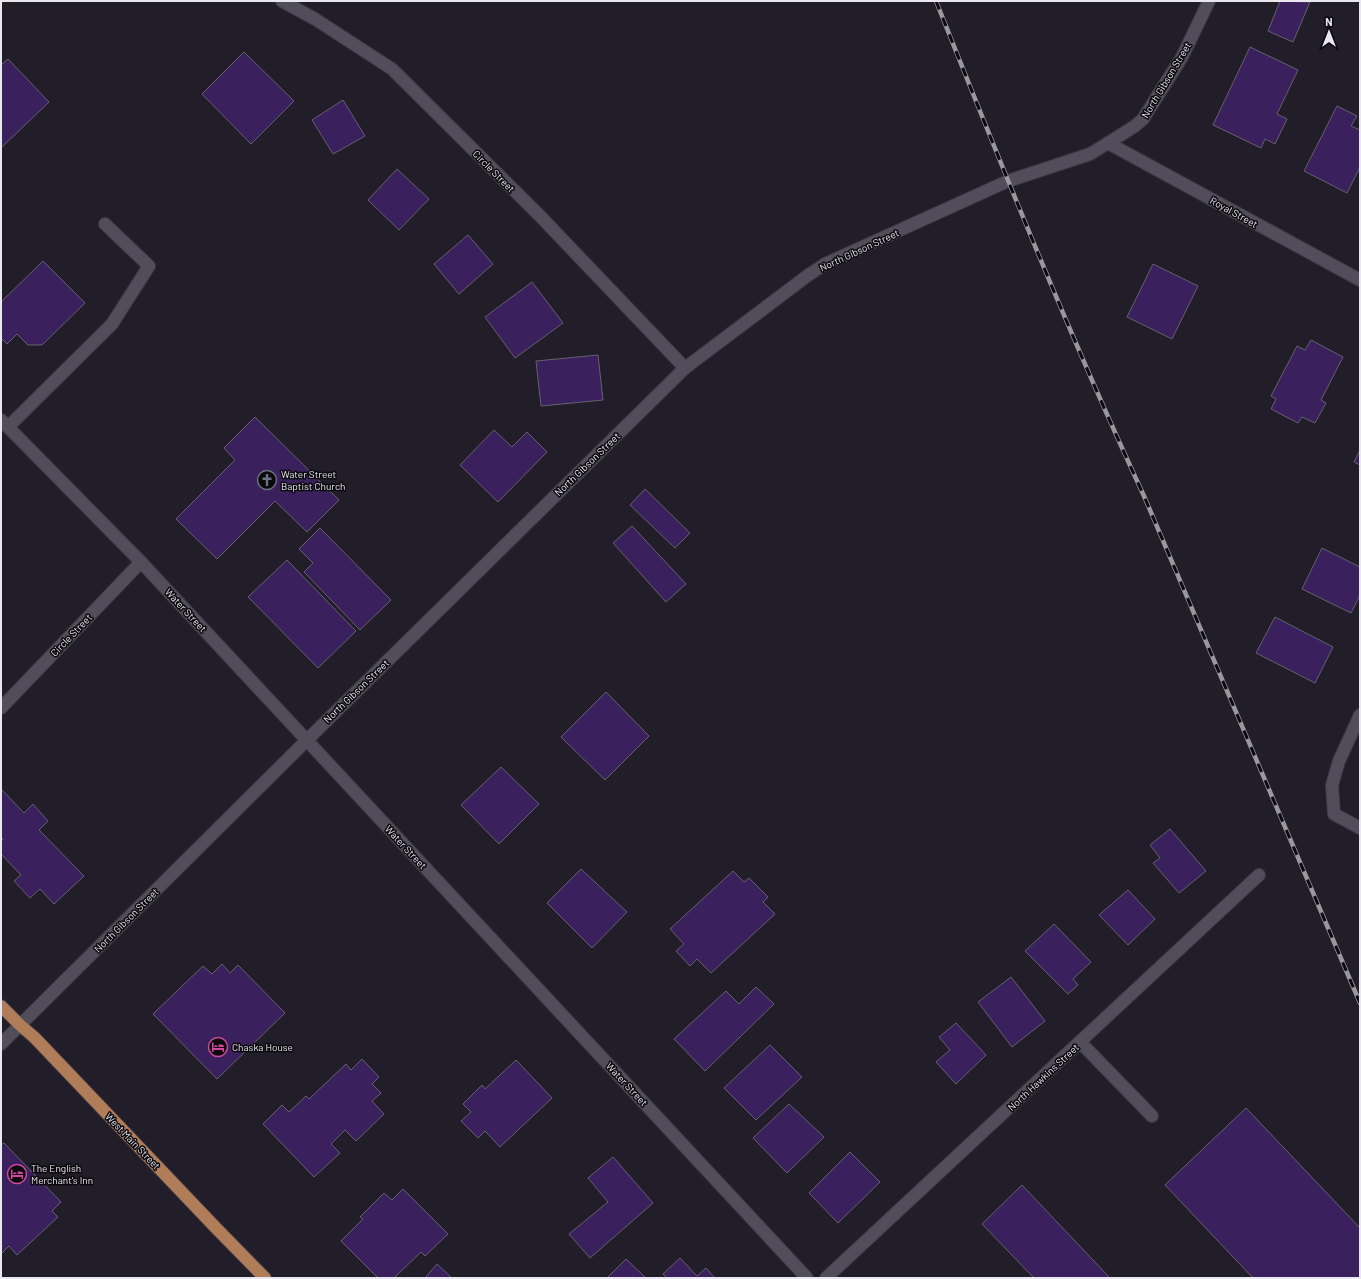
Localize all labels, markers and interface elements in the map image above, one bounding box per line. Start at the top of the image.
north arrow [1309,12,1349,52]
text: N [1325,15,1333,28]
street label: North Gibson Street [1139,40,1193,120]
street label: Circle Street [471,148,518,195]
street label: Royal Street [1208,194,1260,230]
street label: North Gibson Street [817,226,901,274]
street label: North Gibson Street [552,430,622,498]
place label: Water Street Baptist Church [281,468,345,492]
church icon: Water Street Baptist Church [256,469,278,491]
street label: Water Street [163,586,209,635]
street label: Circle Street [48,611,94,659]
street label: North Gibson Street [321,657,391,725]
street label: Water Street [383,823,429,872]
street label: North Gibson Street [91,885,161,955]
hotel icon: Chaska House [207,1036,229,1058]
place label: Chaska House [232,1041,293,1053]
street label: North Hawkins Street [1005,1041,1081,1113]
street label: Water Street [604,1060,650,1109]
street label: West Main Street [103,1110,163,1172]
place label: The English Merchant's Inn [31,1162,93,1186]
hotel icon: The English Merchant's Inn [6,1163,28,1185]

